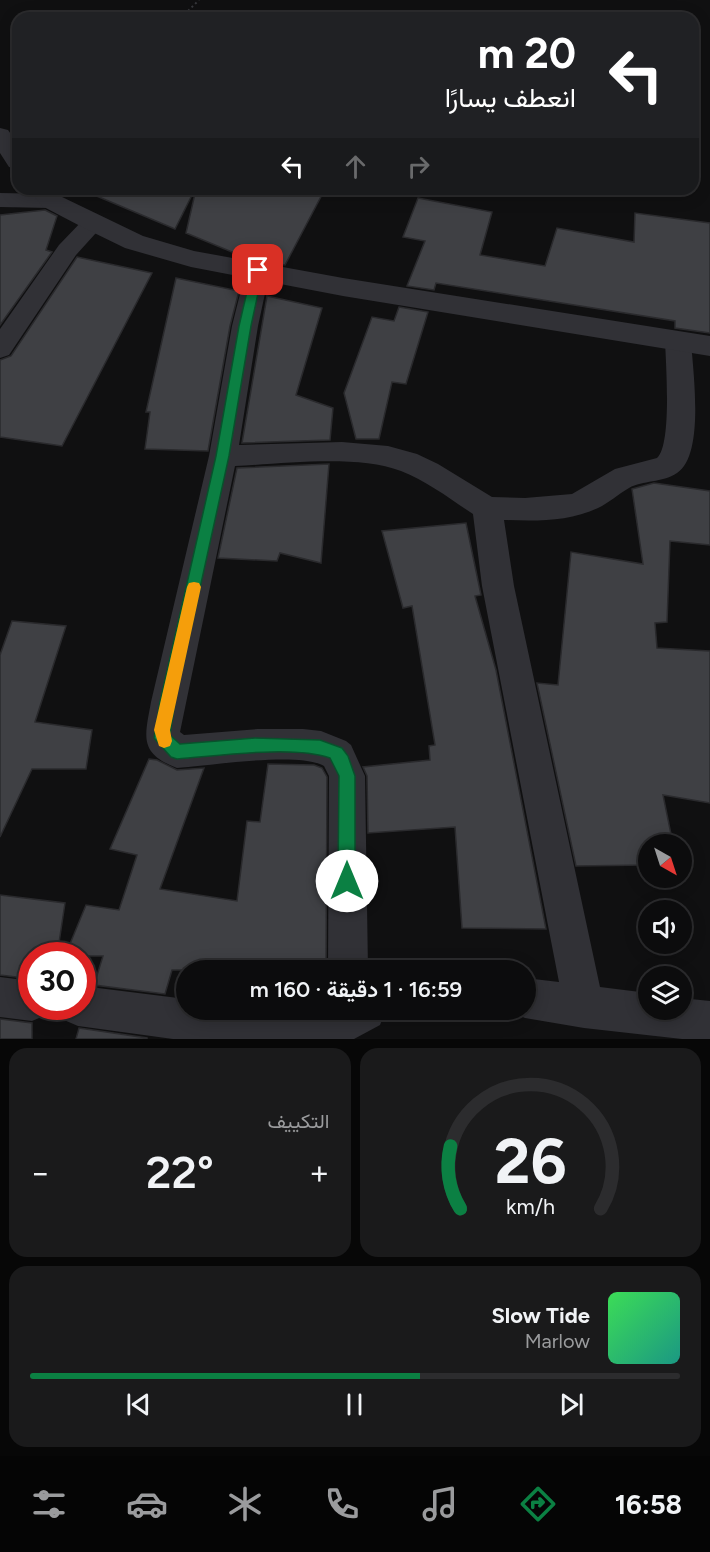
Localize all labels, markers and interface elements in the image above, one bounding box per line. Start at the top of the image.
text: 20 m [478,28,576,79]
icon: left [597,36,675,114]
text: انعطف يسارًا [445,81,576,114]
icon: left [276,150,309,183]
icon: ahead [339,150,372,183]
icon: right [402,150,435,183]
pin [232,244,283,295]
icon: arrive [241,253,274,286]
north arrow [638,834,692,888]
map controls [638,834,692,1020]
position arrow [315,849,379,913]
button: sound [638,900,692,954]
speed limit sign: 30 [18,942,96,1020]
button: layers [638,966,692,1020]
text: 16:59 · 1 دقيقة · 160 m [250,976,462,1003]
text: التكييف [267,1109,330,1133]
text: 26 [494,1124,566,1199]
text: 22° [146,1145,214,1199]
text: − [30,1153,51,1192]
text: + [309,1153,329,1192]
text: km/h [506,1195,555,1220]
text: Slow Tide [491,1302,590,1329]
text: Marlow [525,1329,590,1353]
icon: previous [122,1388,155,1421]
icon: pause [338,1388,371,1421]
icon: next [555,1388,588,1421]
icon: filters [28,1483,70,1525]
icon: car [126,1483,168,1525]
icon: climate [224,1483,266,1525]
icon: phone [321,1483,363,1525]
icon: music [419,1483,461,1525]
icon: directions [517,1483,559,1525]
text: 16:58 [615,1488,682,1521]

